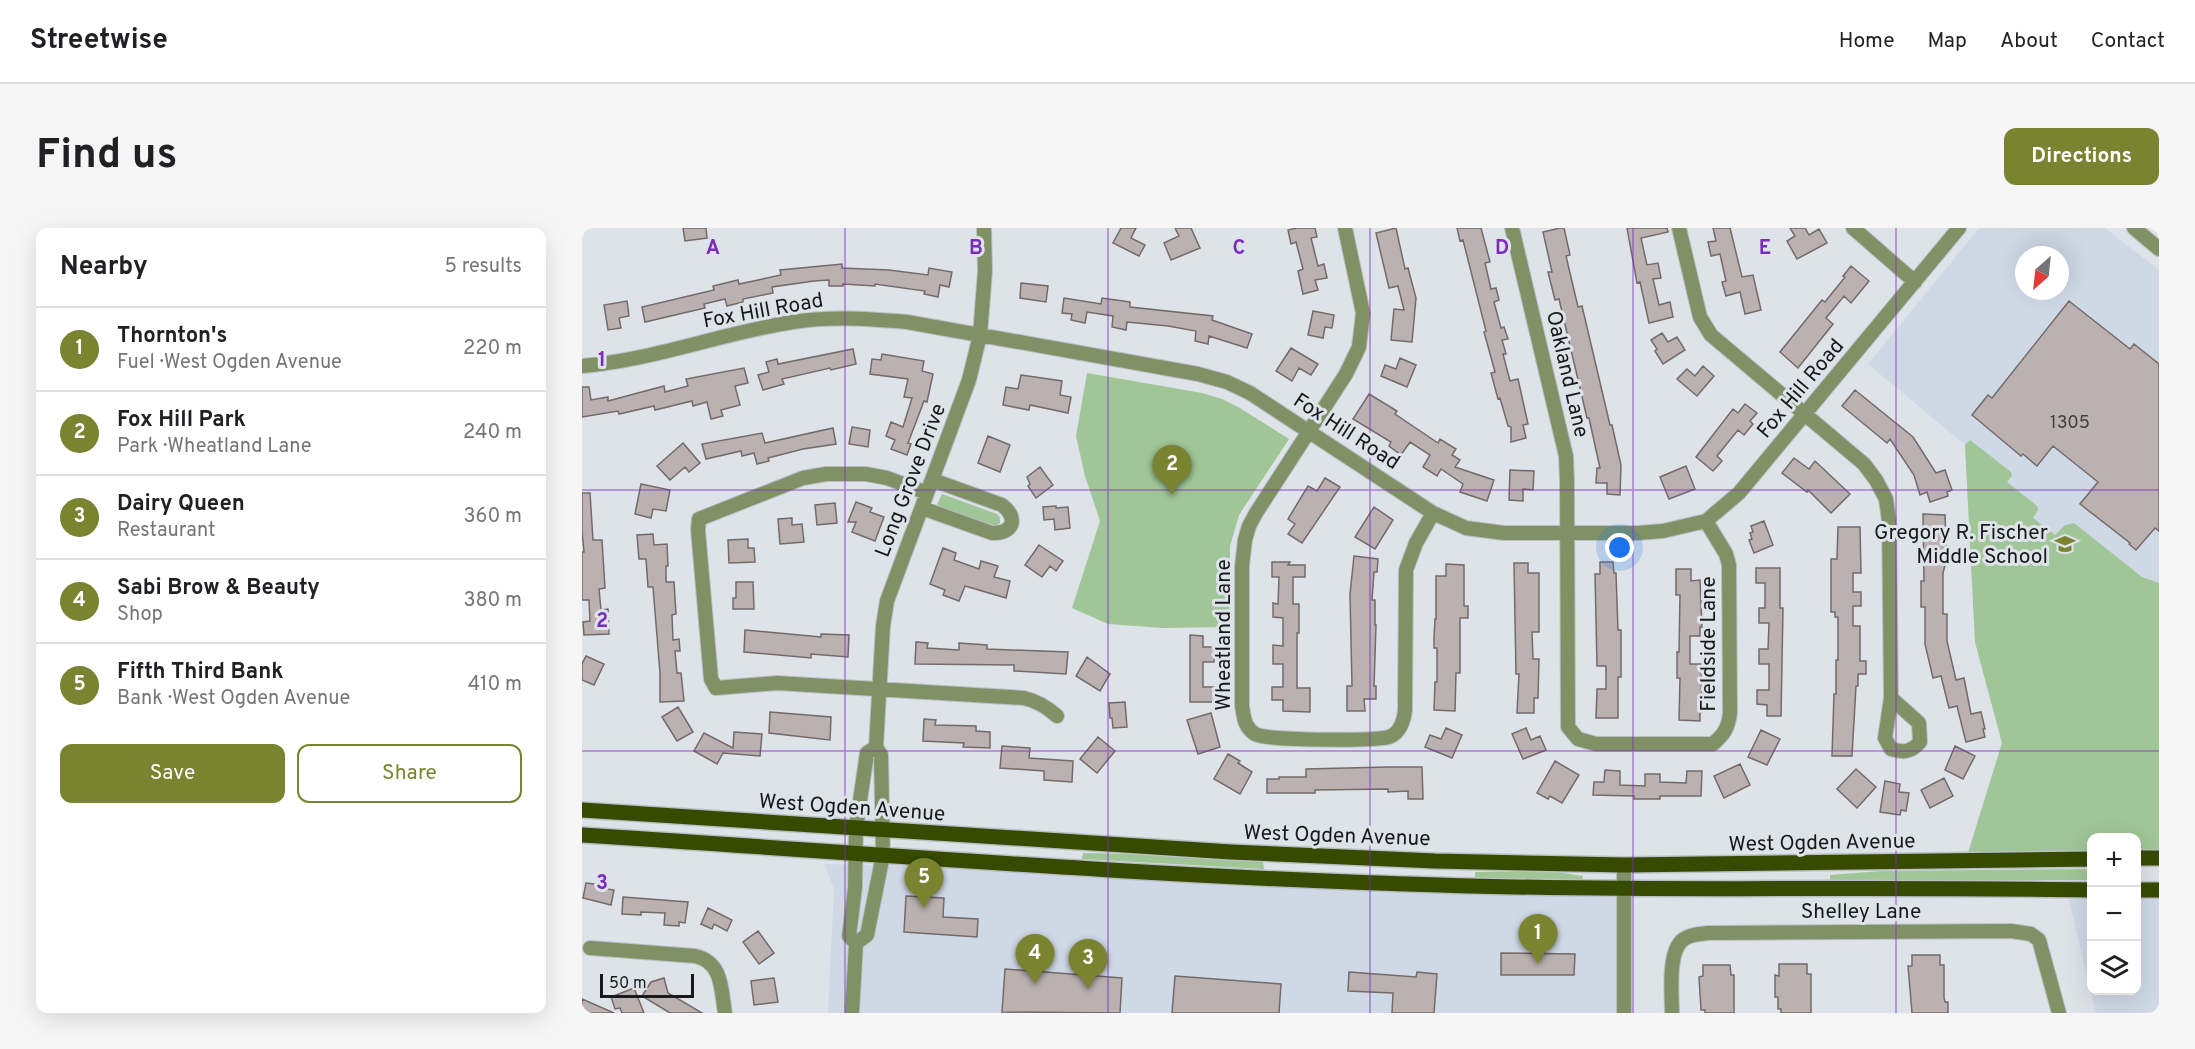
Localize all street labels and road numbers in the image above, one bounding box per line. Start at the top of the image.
street label: Fox Hill Road [701,288,826,335]
street label: Oakland Lane [1539,308,1594,440]
street label: Fox Hill Road [1752,334,1851,444]
street label: Fox Hill Road [1288,388,1405,477]
street label: Long Grove Drive [870,400,953,561]
street label: Wheatland Lane [1211,559,1238,711]
street label: Fieldside Lane [1696,576,1723,712]
street label: West Ogden Avenue [758,789,946,828]
street label: West Ogden Avenue [1243,820,1431,853]
street label: West Ogden Avenue [1728,828,1916,859]
street label: Shelley Lane [1801,899,1921,926]

